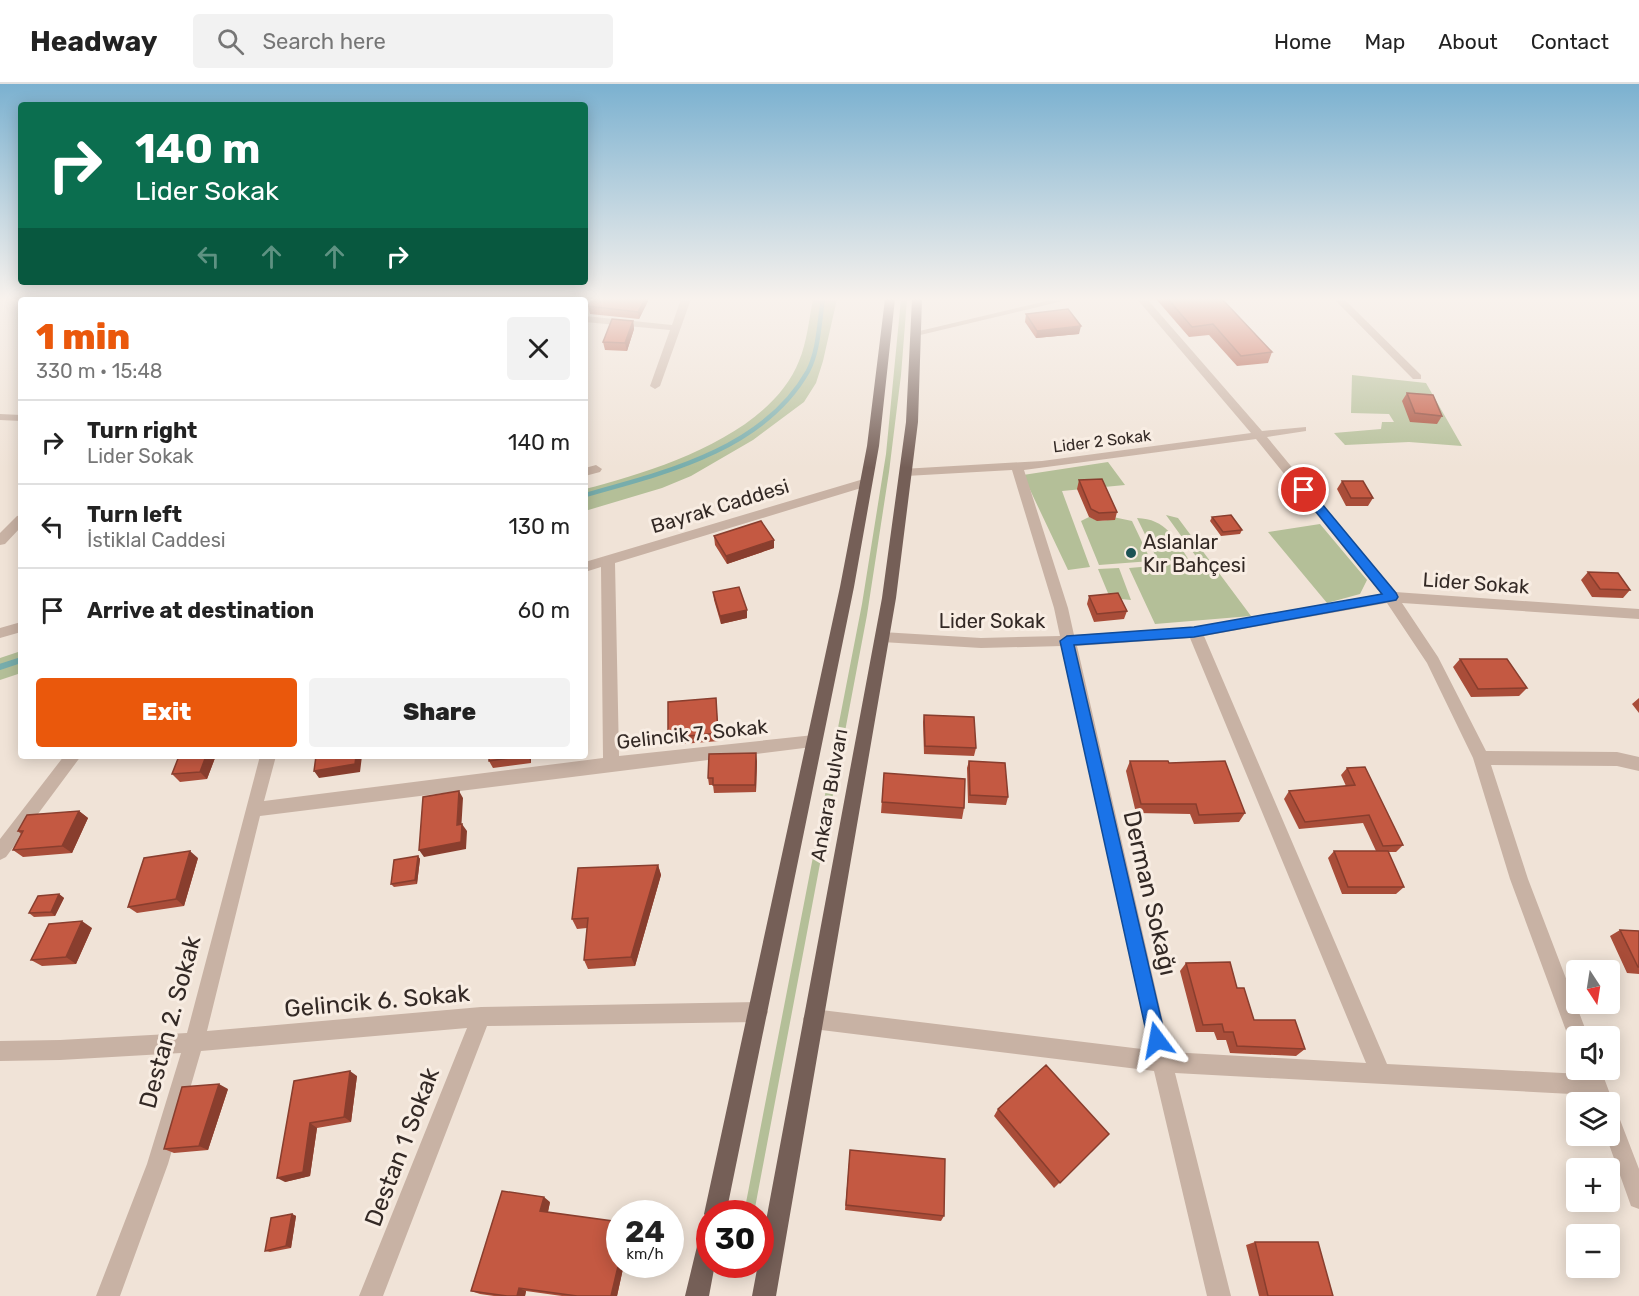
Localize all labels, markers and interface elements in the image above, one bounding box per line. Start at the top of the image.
search box [193,14,613,68]
text: Headway [30,25,157,58]
icon: search [214,25,247,58]
text: Search here [262,28,386,55]
text: Home [1274,29,1331,54]
text: Map [1364,29,1405,54]
text: About [1438,29,1498,54]
text: Contact [1531,29,1609,54]
text: 140 m [135,124,261,174]
icon: right [36,126,114,204]
text: Lider Sokak [135,175,279,207]
icon: left [192,240,225,273]
icon: ahead [255,240,288,273]
icon: ahead [318,240,351,273]
icon: right [381,240,414,273]
text: 1 min [36,315,130,358]
button: close [507,317,570,380]
text: 330 m · 15:48 [36,359,163,383]
text: Turn right [87,417,197,444]
street label: Lider 2 Sokak [1052,425,1153,456]
icon: right [36,426,69,459]
text: 140 m [508,429,570,456]
text: Lider Sokak [87,444,194,468]
pin [1278,464,1329,515]
icon: arrive [1287,473,1320,506]
street label: Bayrak Caddesi [648,474,792,538]
text: Turn left [87,501,182,528]
icon: left [36,510,69,543]
text: 130 m [508,513,570,540]
text: İstiklal Caddesi [87,528,226,552]
place label: Aslanlar Kır Bahçesi [1143,530,1246,577]
marker: Aslanlar Kır Bahçesi [1124,546,1138,560]
street label: Lider Sokak [1422,567,1531,599]
icon: arrive [36,594,69,627]
text: Arrive at destination [87,597,314,624]
text: 60 m [518,597,570,624]
street label: Lider Sokak [939,609,1046,633]
button: Exit [36,678,297,747]
button: Share [309,678,570,747]
street label: Gelincik 7. Sokak [615,714,769,754]
street label: Ankara Bulvarı [806,727,852,863]
street label: Derman Sokağı [1117,808,1183,978]
street label: Destan 2. Sokak [133,932,207,1111]
north arrow [1566,960,1620,1014]
map controls [1566,960,1620,1278]
street label: Gelincik 6. Sokak [283,979,471,1023]
position arrow [1125,1008,1189,1072]
button: sound [1566,1026,1620,1080]
street label: Destan 1 Sokak [359,1063,445,1230]
button: layers [1566,1092,1620,1146]
button: + [1566,1158,1620,1212]
speed limit sign: 30 [696,1200,774,1278]
text: 24 [625,1214,665,1250]
button: − [1566,1224,1620,1278]
text: km/h [626,1245,664,1263]

